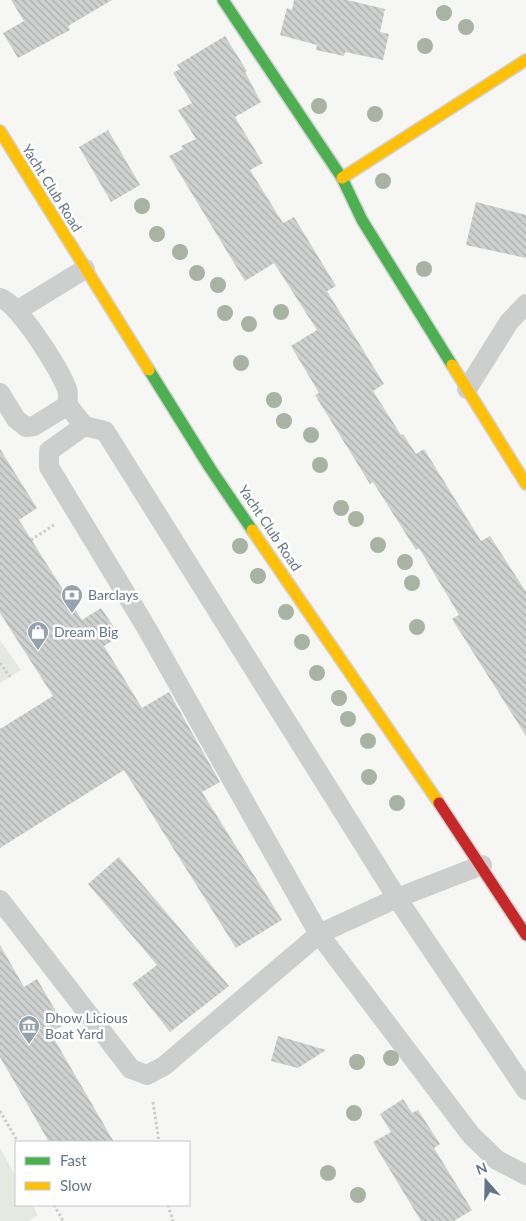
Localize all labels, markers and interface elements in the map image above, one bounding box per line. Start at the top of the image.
street label: Yacht Club Road [19,141,86,235]
street label: Yacht Club Road [235,481,305,574]
bank icon: Barclays [60,583,84,614]
place label: Barclays [88,586,139,603]
shop icon: Dream Big [26,620,50,651]
place label: Dream Big [54,623,118,640]
place label: Dhow Licious Boat Yard [45,1009,128,1042]
museum icon: Dhow Licious Boat Yard [17,1014,41,1045]
legend [15,1141,190,1206]
text: Fast [60,1151,87,1169]
north arrow [461,1156,511,1206]
text: N [473,1158,489,1178]
text: Slow [60,1176,92,1194]

